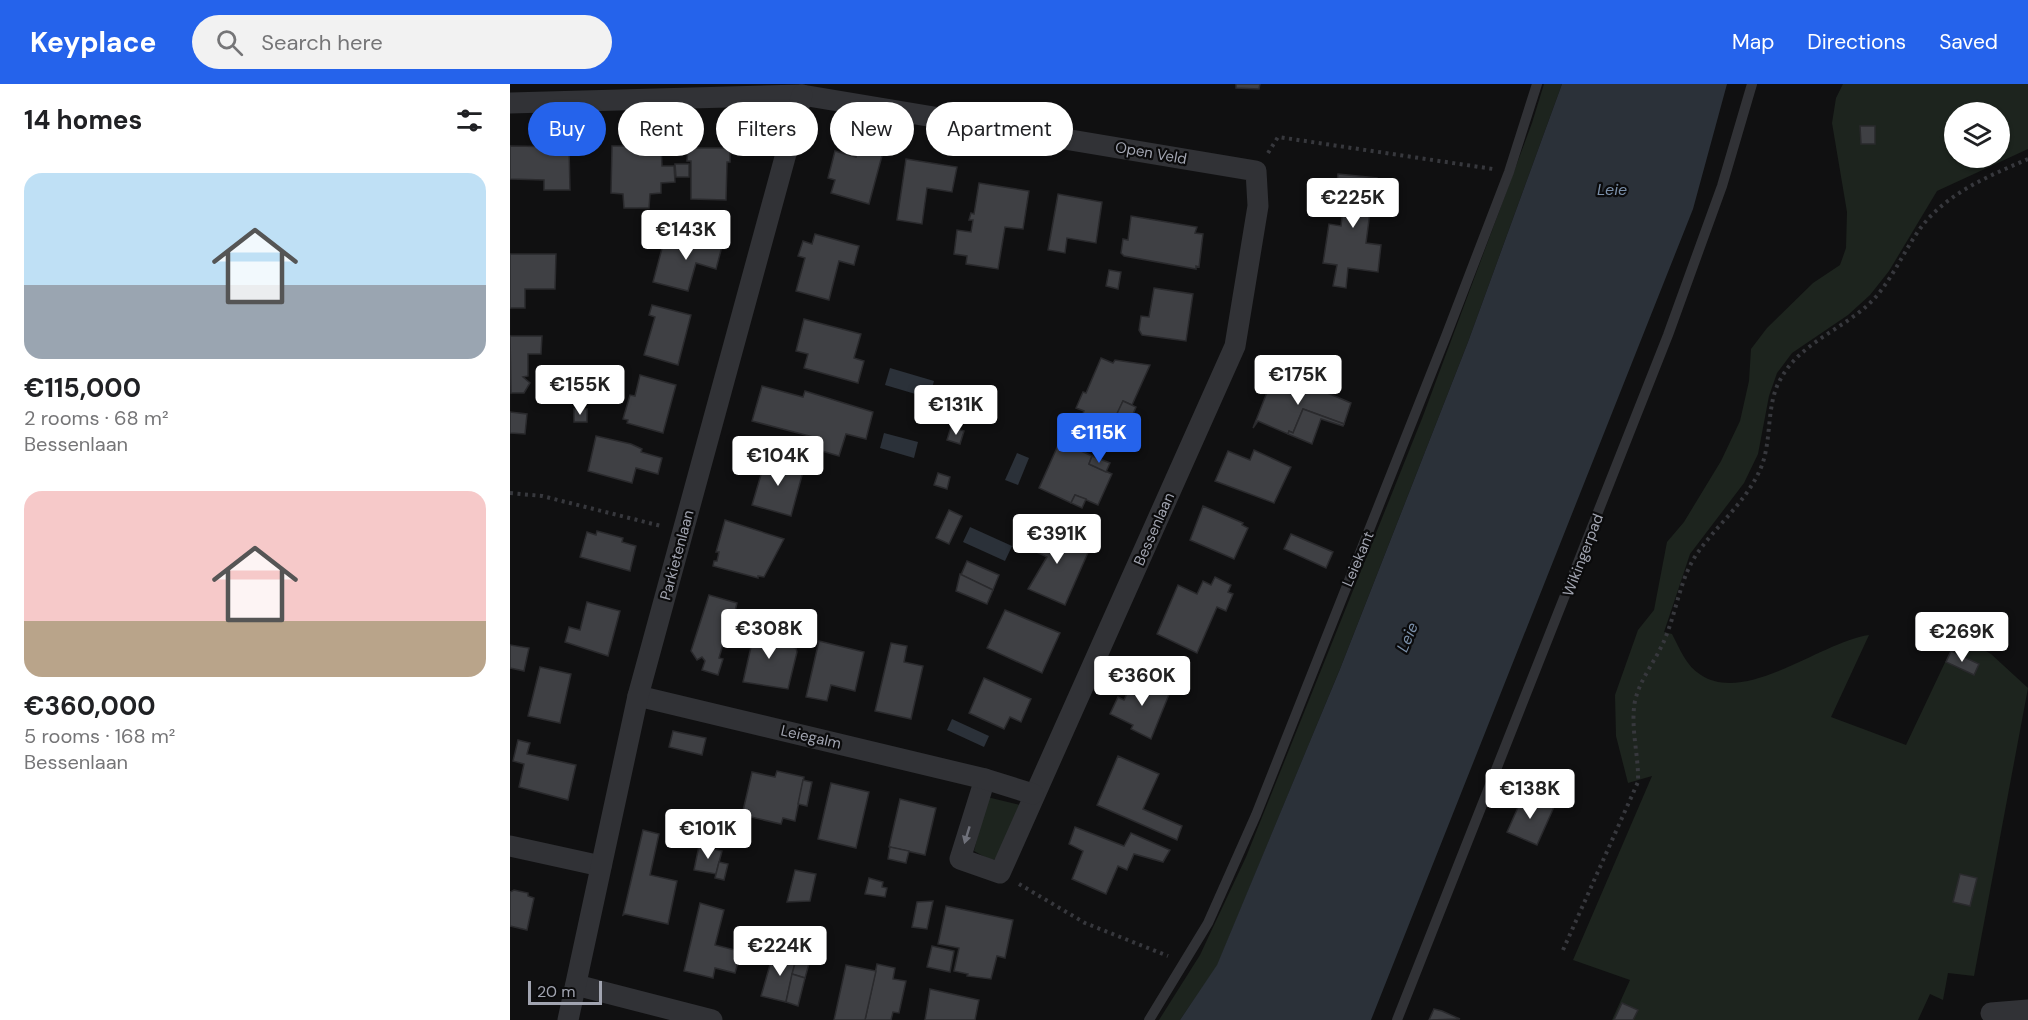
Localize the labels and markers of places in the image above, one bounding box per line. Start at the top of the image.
pin: €225K [1311,178,1395,229]
pin: €143K [644,210,728,261]
pin: €175K [1256,355,1340,406]
pin: €155K [538,365,622,416]
pin: €131K [914,385,998,436]
pin: €115K [1057,413,1141,464]
pin: €104K [736,436,820,487]
pin: €391K [1015,514,1099,565]
pin: €308K [727,609,811,660]
pin: €269K [1920,612,2004,663]
pin: €360K [1100,656,1184,707]
pin: €138K [1488,769,1572,820]
pin: €101K [666,809,750,860]
pin: €224K [738,926,822,977]

